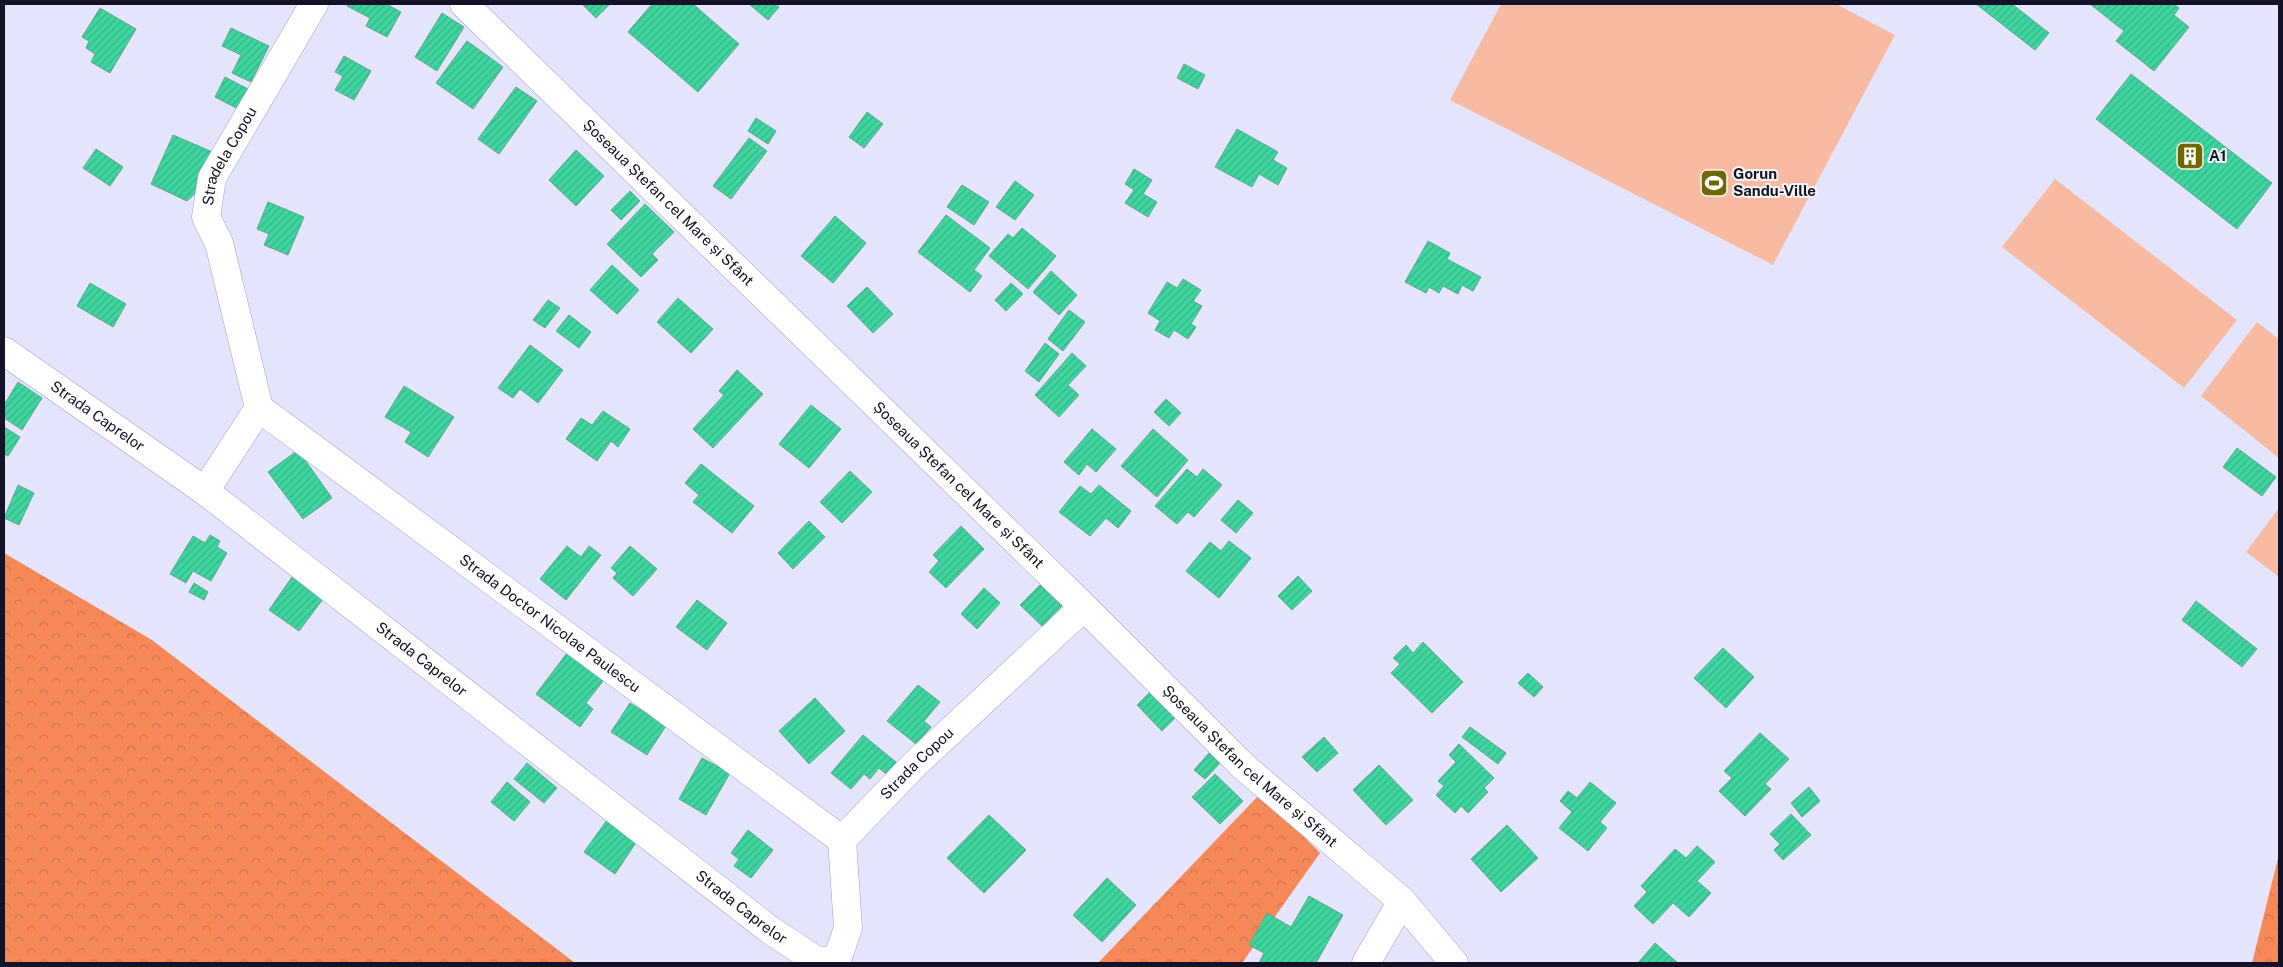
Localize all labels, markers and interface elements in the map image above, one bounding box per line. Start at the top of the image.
street label: Stradela Copou [199,104,260,206]
street label: Șoseaua Ștefan cel Mare și Sfânt [580,116,758,289]
building icon: A1 [2175,141,2205,171]
place label: A1 [2209,147,2226,164]
place label: Gorun Sandu-Ville [1733,165,1816,199]
sports icon: Gorun Sandu-Ville [1699,168,1729,198]
street label: Strada Caprelor [48,377,148,454]
street label: Șoseaua Ștefan cel Mare și Sfânt [870,398,1048,572]
street label: Strada Doctor Nicolae Paulescu [456,551,644,696]
street label: Strada Caprelor [373,618,471,699]
street label: Șoseaua Ștefan cel Mare și Sfânt [1159,682,1341,850]
street label: Strada Copou [877,724,957,803]
street label: Strada Caprelor [693,867,791,947]

